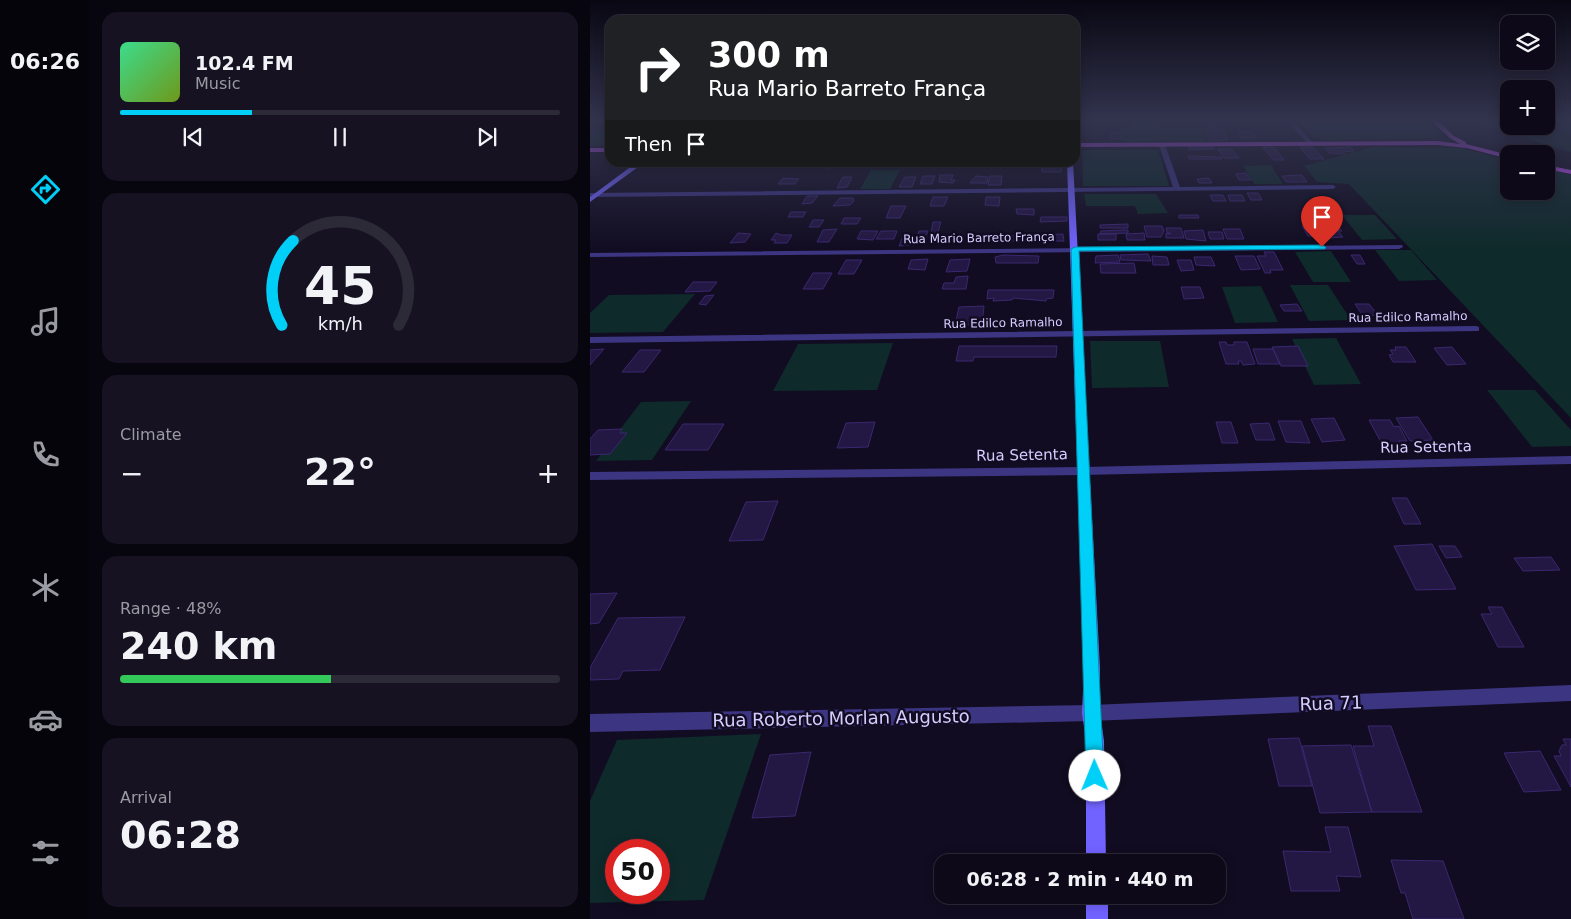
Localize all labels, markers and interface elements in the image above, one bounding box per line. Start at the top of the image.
map controls [1500,15,1555,200]
button: layers [1500,15,1555,70]
icon: right [625,35,690,100]
text: 300 m [708,35,830,75]
text: 06:26 [10,49,80,74]
text: 102.4 FM [195,52,294,74]
text: Music [195,74,241,93]
text: Rua Mario Barreto França [708,76,986,101]
button: + [1500,80,1555,135]
icon: previous [179,123,207,151]
icon: pause [326,123,354,151]
icon: next [473,123,501,151]
icon: arrive [682,130,710,158]
text: Then [625,133,672,155]
button: − [1500,145,1555,200]
icon: directions [28,172,63,207]
pin [1301,196,1343,247]
icon: arrive [1308,203,1336,231]
street label: Rua Mario Barreto França [903,230,1055,246]
text: 45 [304,256,376,316]
icon: music [28,304,63,339]
street label: Rua Edilco Ramalho [1348,309,1468,325]
text: km/h [317,313,363,334]
street label: Rua Edilco Ramalho [943,315,1063,331]
text: Climate [120,425,182,444]
icon: phone [28,437,63,472]
street label: Rua Setenta [1380,437,1472,457]
street label: Rua Setenta [976,445,1068,465]
text: 22° [304,450,376,494]
text: − [120,457,143,490]
text: + [537,457,560,490]
icon: climate [28,570,63,605]
text: Range · 48% [120,599,222,618]
text: 240 km [120,624,277,668]
street label: Rua 71 [1299,691,1363,715]
icon: car [28,702,63,737]
street label: Rua Roberto Morlan Augusto [712,705,970,731]
position arrow [1068,749,1120,801]
text: Arrival [120,788,172,807]
text: 06:28 [120,813,241,857]
icon: filters [28,835,63,870]
speed limit sign: 50 [605,839,670,904]
text: 06:28 · 2 min · 440 m [966,868,1194,890]

